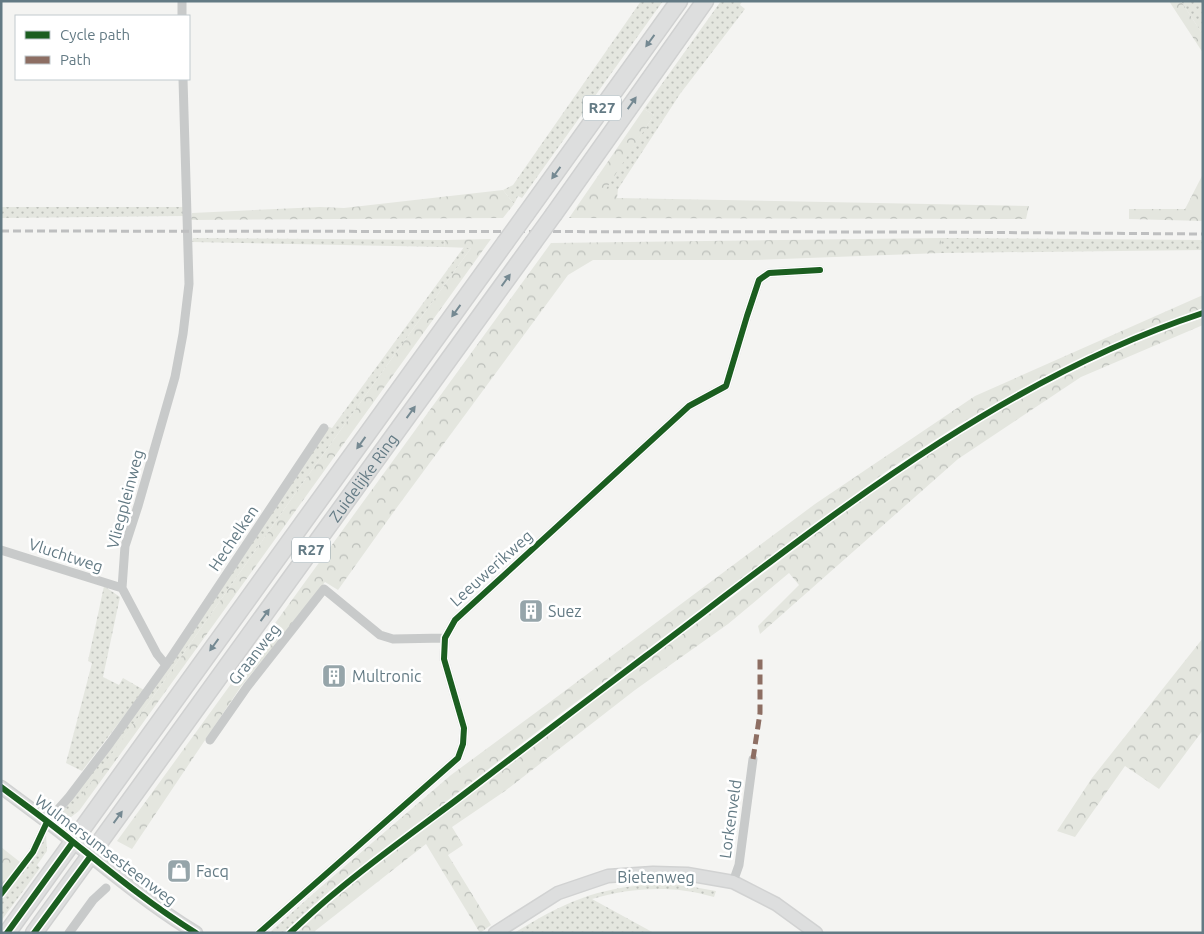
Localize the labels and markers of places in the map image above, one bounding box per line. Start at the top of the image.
building icon: Suez [518,598,544,624]
place label: Suez [548,602,582,620]
building icon: Multronic [321,663,347,689]
place label: Multronic [352,667,422,685]
shop icon: Facq [166,858,192,884]
place label: Facq [196,862,229,880]

